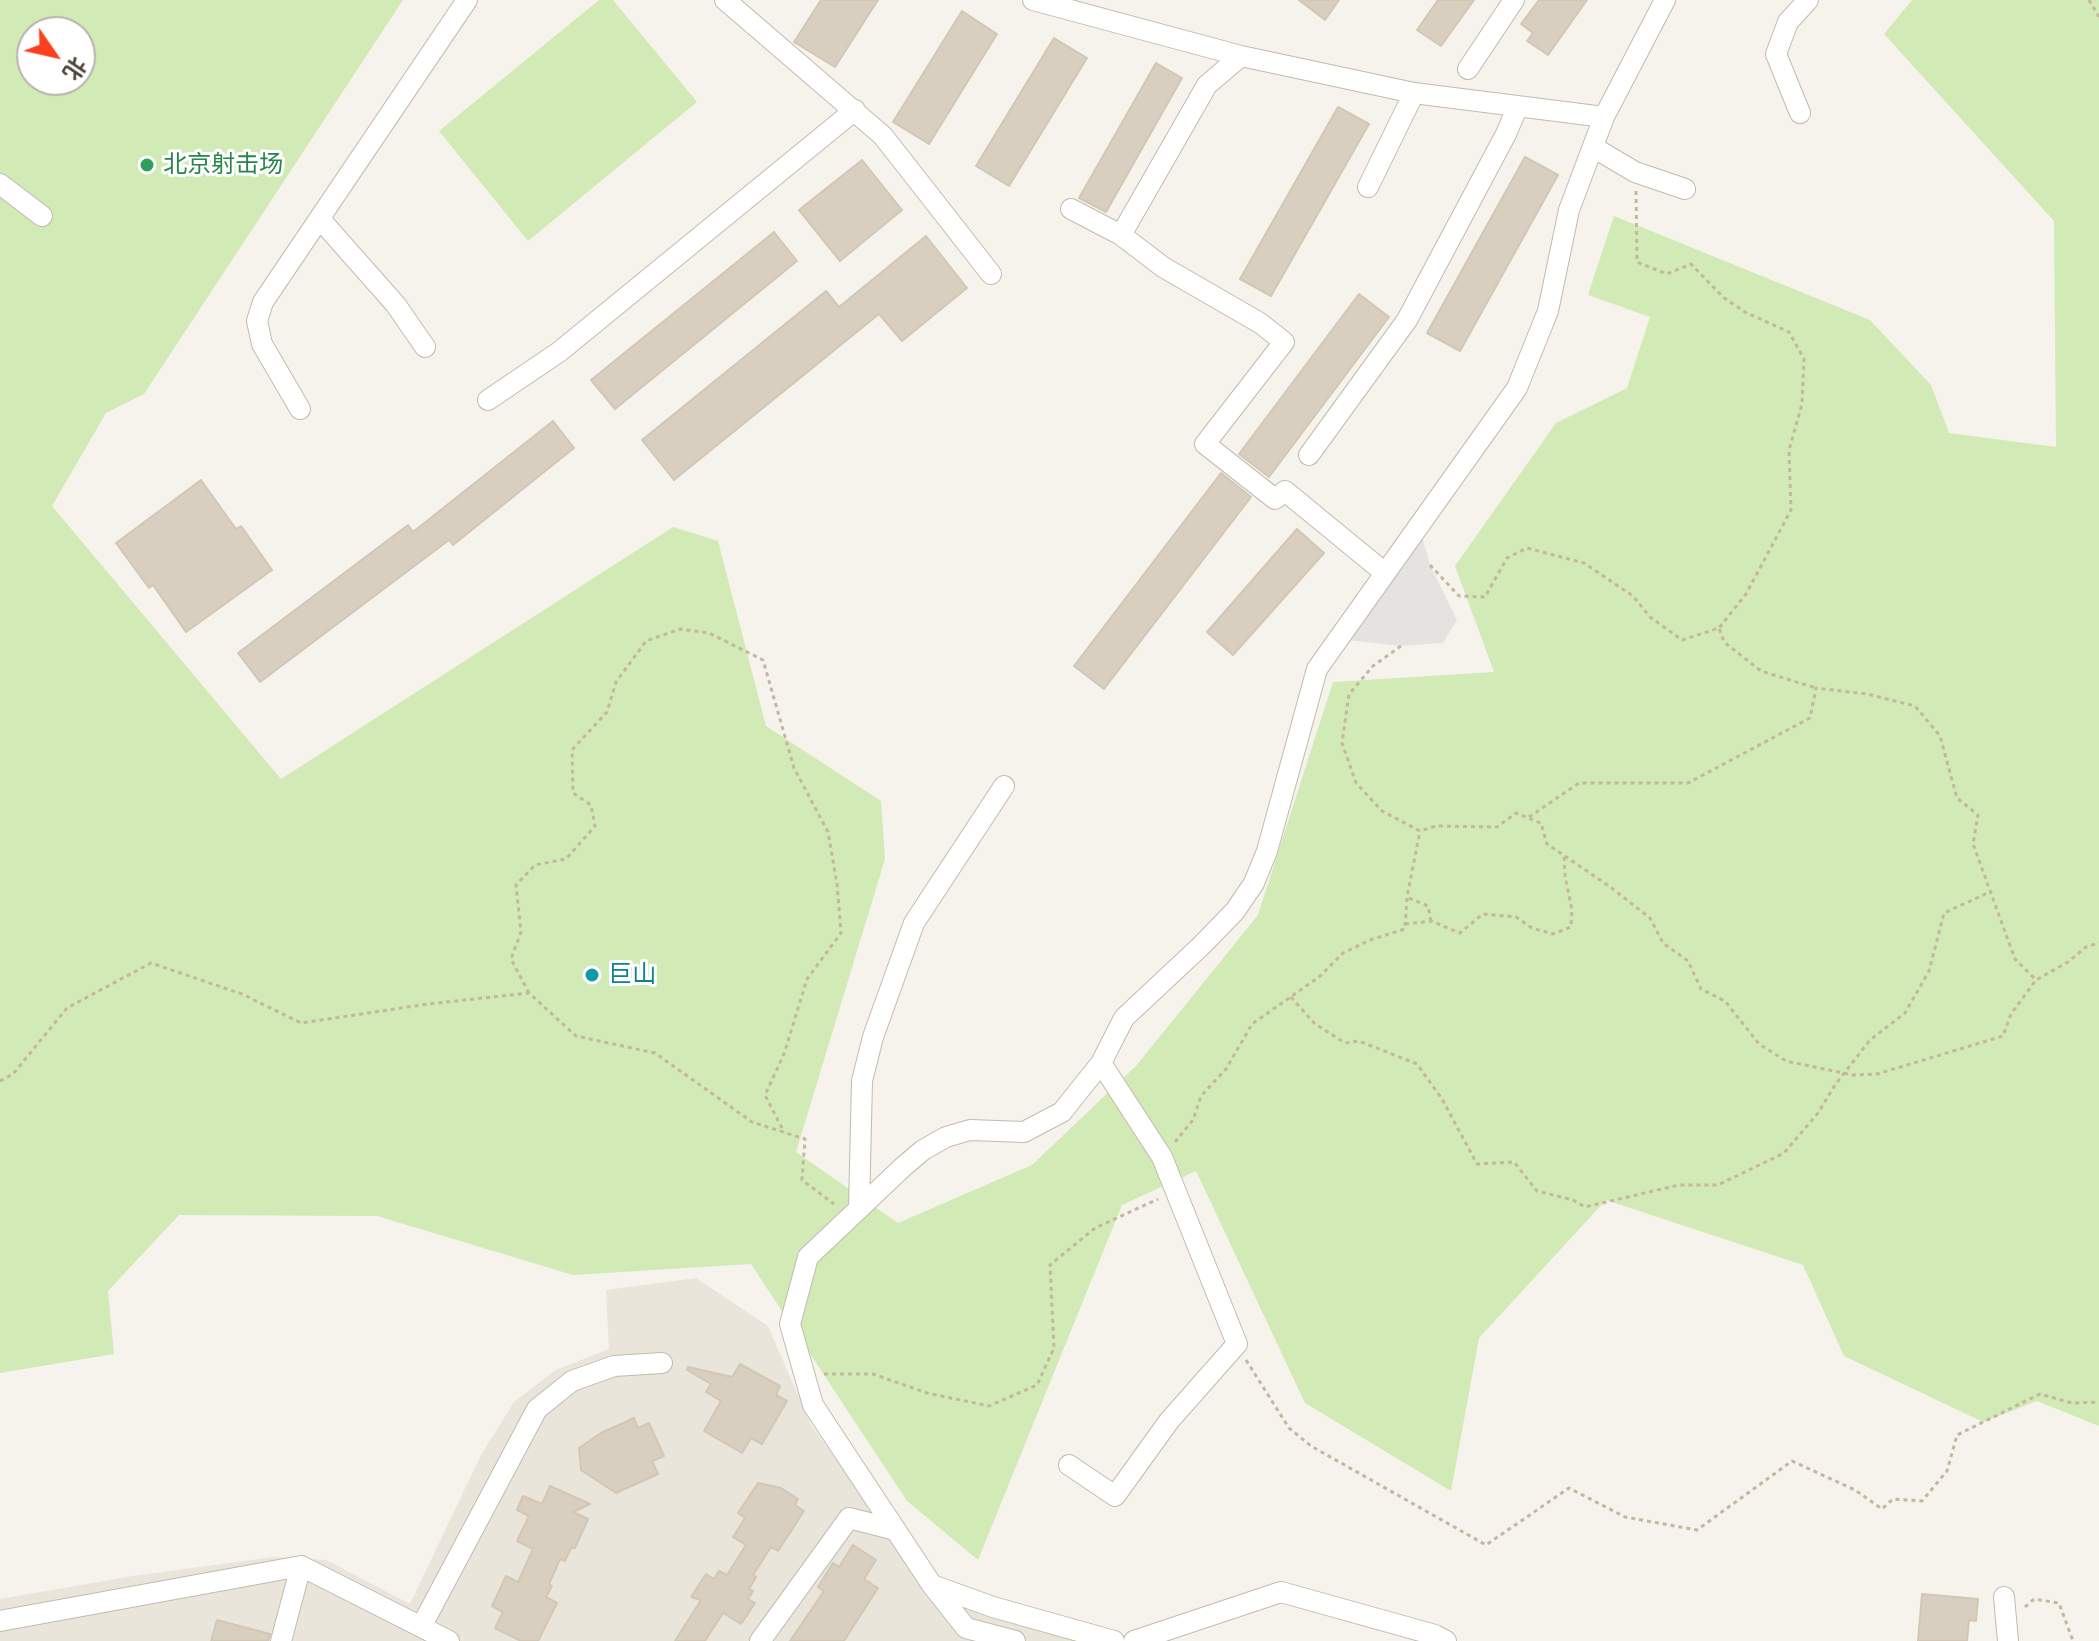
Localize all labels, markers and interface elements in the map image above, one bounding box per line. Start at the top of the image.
north arrow [16,16,96,96]
text: 北 [57,52,92,85]
place label: 北京射击场 [163,151,283,179]
marker: 北京射击场 [138,156,156,174]
place label: 巨山 [608,961,656,989]
marker: 巨山 [583,966,601,984]

